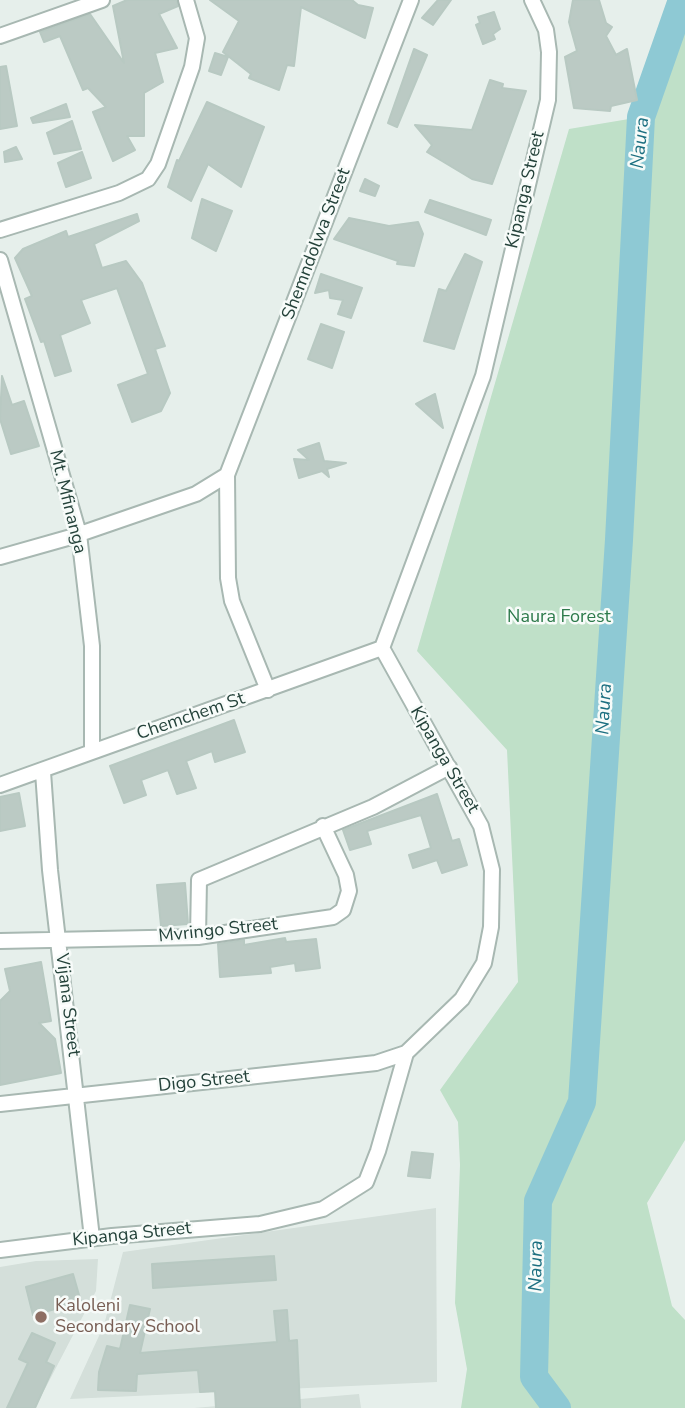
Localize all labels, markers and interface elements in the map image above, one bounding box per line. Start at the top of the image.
water label: Naura [627,116,655,170]
street label: Kipanga Street [502,129,550,251]
street label: Shemndolwa Street [278,165,356,323]
street label: Mt. Mfinanga [44,448,90,556]
park label: Naura Forest [507,607,611,629]
water label: Naura [592,683,618,735]
street label: Chemchem St [134,688,248,746]
street label: Kipanga Street [405,703,483,817]
street label: Mvringo Street [157,914,279,948]
street label: Vijana Street [50,952,84,1058]
street label: Digo Street [157,1066,251,1098]
street label: Kipanga Street [71,1218,193,1252]
water label: Naura [525,1240,549,1292]
place label: Kaloleni Secondary School [55,1296,200,1338]
marker: Kaloleni Secondary School [33,1309,49,1325]

